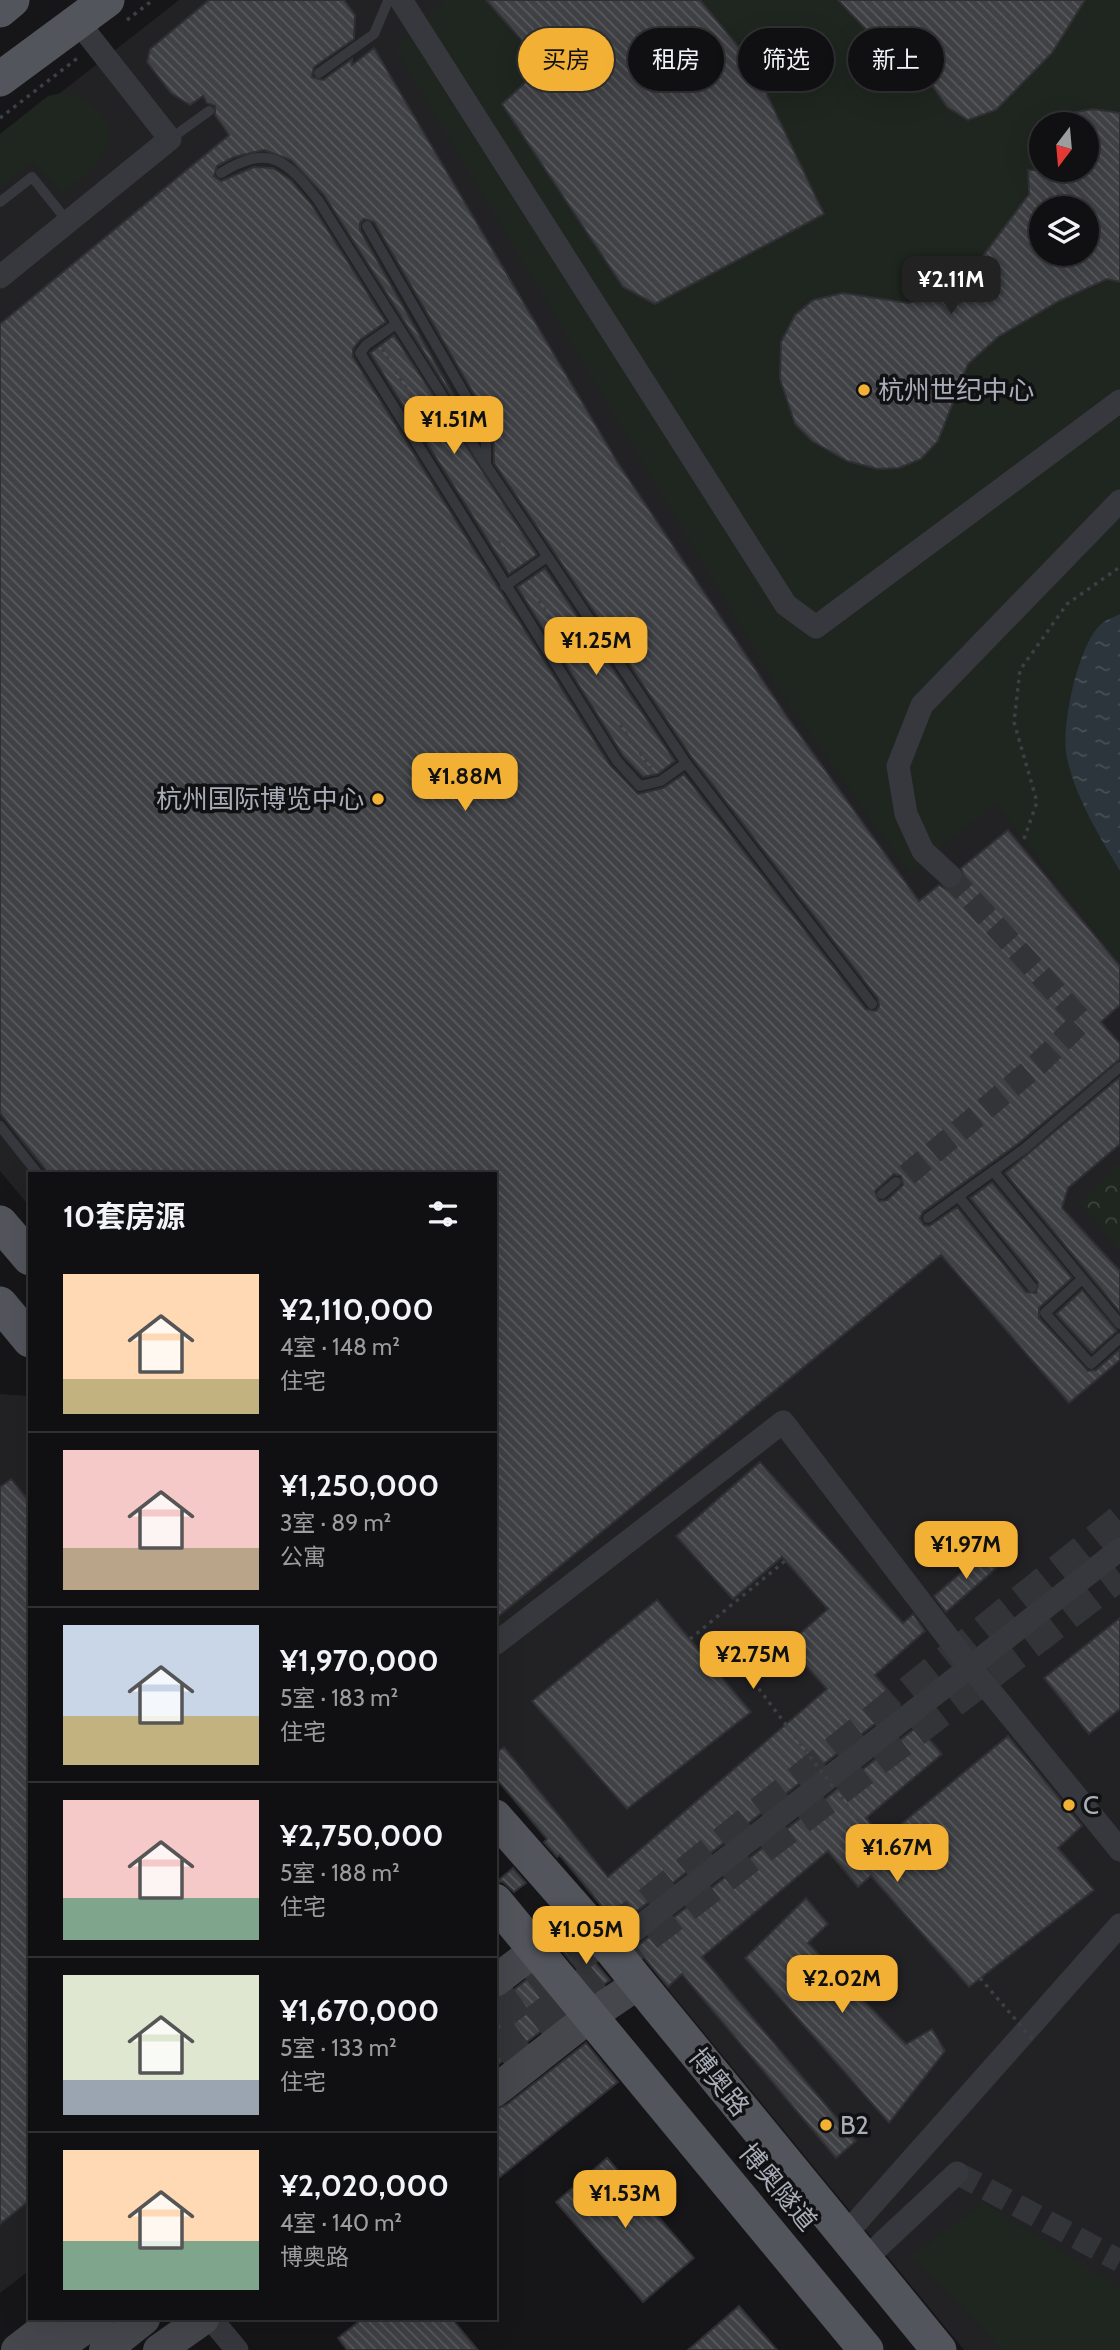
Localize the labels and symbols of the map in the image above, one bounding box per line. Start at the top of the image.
north arrow [1029,112,1099,182]
pin: ¥2.11M [894,256,1008,316]
place label: 杭州世纪中心 [878,374,1034,406]
marker: 杭州世纪中心 [856,382,872,398]
pin: ¥1.51M [397,396,511,456]
pin: ¥1.25M [539,618,653,677]
pin: ¥1.88M [408,754,522,813]
place label: 杭州国际博览中心 [156,783,364,815]
marker: 杭州国际博览中心 [370,791,386,807]
pin: ¥1.97M [909,1522,1023,1581]
pin: ¥2.75M [696,1632,810,1691]
place label: C [1083,1789,1099,1821]
marker: C [1061,1797,1077,1813]
pin: ¥1.67M [840,1825,954,1884]
pin: ¥1.05M [529,1906,643,1966]
pin: ¥2.02M [785,1955,899,2015]
street label: 博奥路 [682,2042,756,2122]
place label: B2 [840,2109,869,2141]
marker: B2 [818,2117,834,2133]
street label: 博奥隧道 [732,2137,824,2237]
pin: ¥1.53M [568,2170,682,2230]

